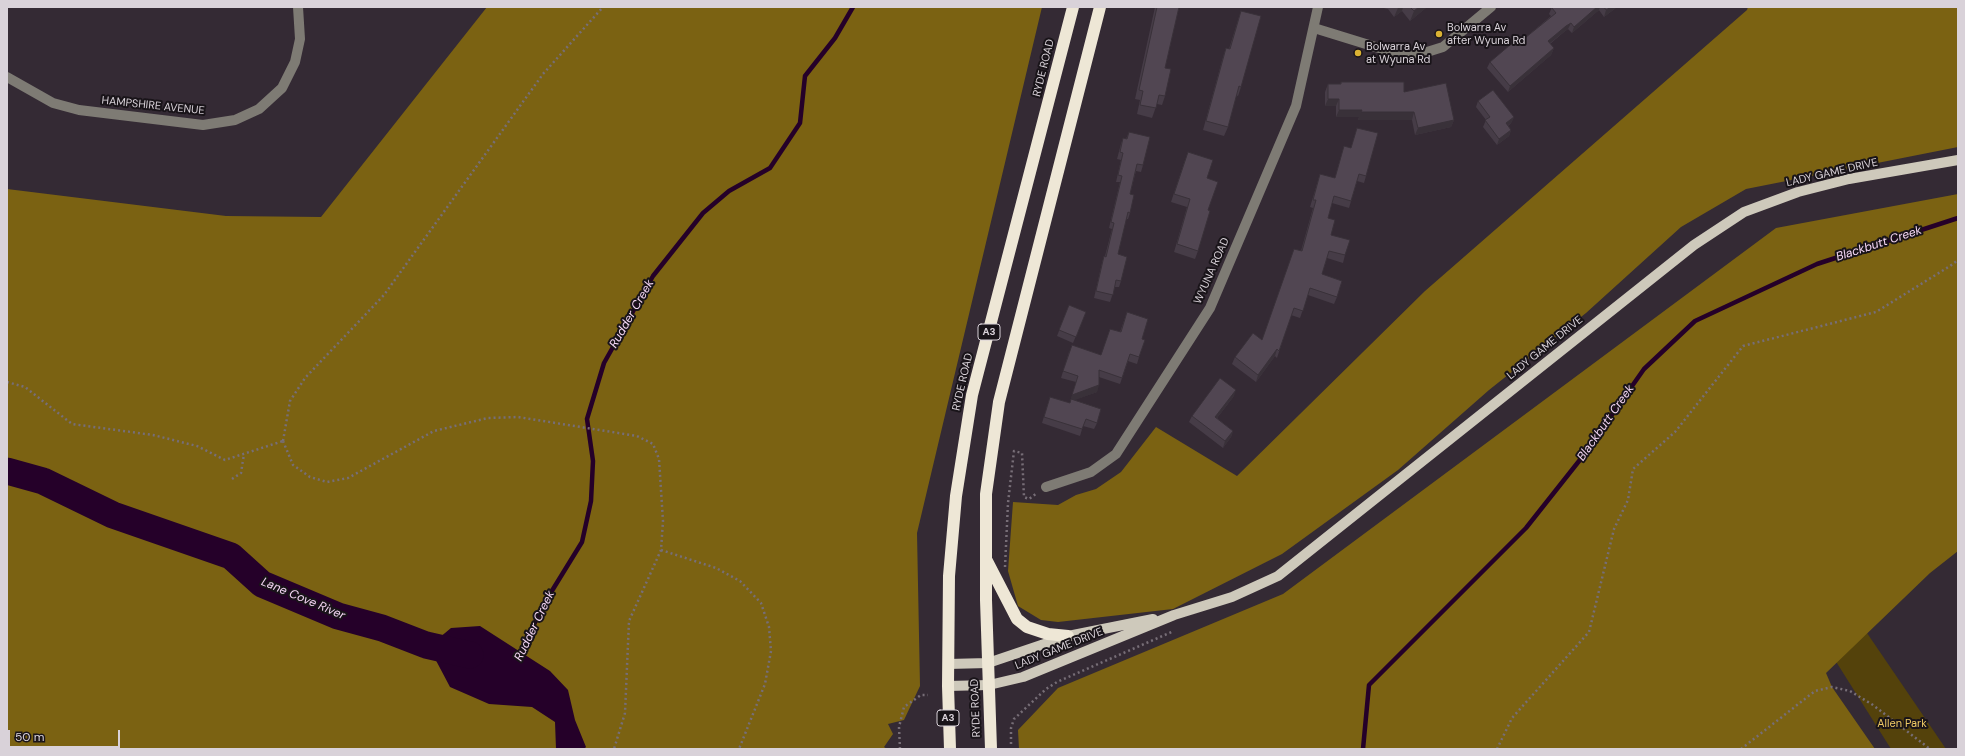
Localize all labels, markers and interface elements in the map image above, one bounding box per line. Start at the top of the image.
place label: Bolwarra Av after Wyuna Rd [1447,21,1526,47]
marker: Bolwarra Av after Wyuna Rd [1434,29,1444,39]
street label: RYDE ROAD [1030,38,1058,98]
place label: Bolwarra Av at Wyuna Rd [1366,40,1430,66]
marker: Bolwarra Av at Wyuna Rd [1353,48,1363,58]
street label: HAMPSHIRE AVENUE [101,94,205,118]
street label: LADY GAME DRIVE [1785,156,1879,190]
water label: Blackbutt Creek [1834,223,1924,265]
street label: WYUNA ROAD [1191,236,1233,306]
water label: Rudder Creek [607,277,657,351]
street label: LADY GAME DRIVE [1504,313,1586,383]
road number: A3 [978,324,1000,340]
street label: RYDE ROAD [950,352,976,412]
water label: Blackbutt Creek [1574,382,1638,464]
water label: Lane Cove River [259,575,347,623]
water label: Rudder Creek [512,589,558,663]
street label: LADY GAME DRIVE [1013,625,1105,673]
street label: RYDE ROAD [968,678,984,738]
road number: A3 [937,710,959,726]
park label: Allen Park [1877,717,1927,731]
scale bar [10,722,122,748]
text: 50 m [15,729,44,745]

